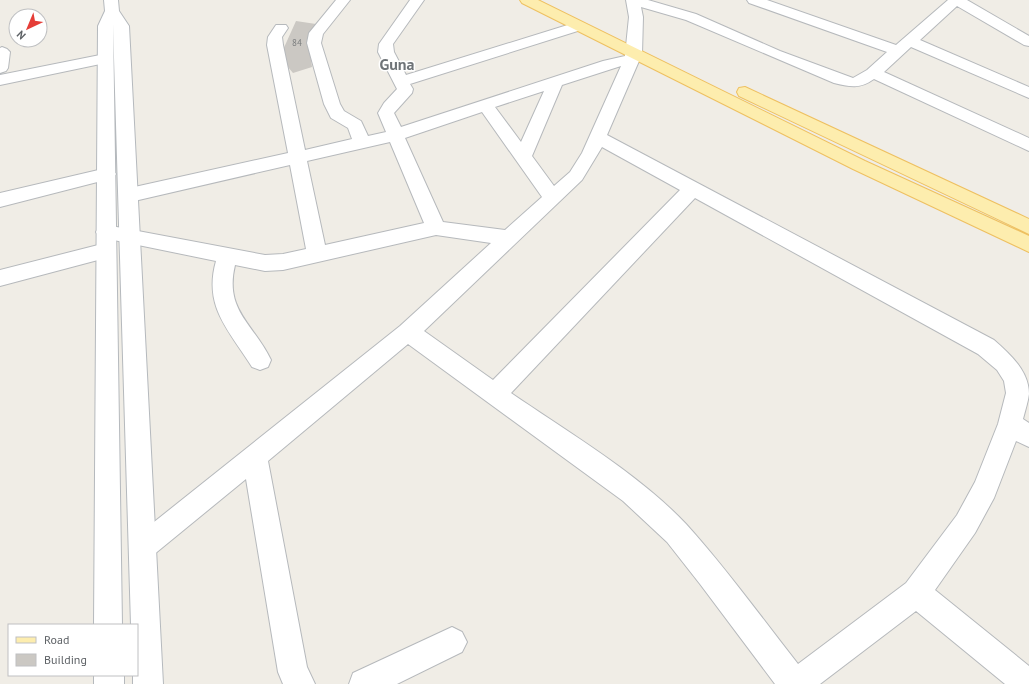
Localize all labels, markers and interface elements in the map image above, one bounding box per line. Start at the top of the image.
north arrow [8,8,48,48]
text: N [14,28,29,43]
house number: 84 [292,37,302,48]
district label: Guna [379,54,415,74]
legend [8,624,138,676]
text: Road [44,632,69,647]
text: Building [44,652,87,667]

